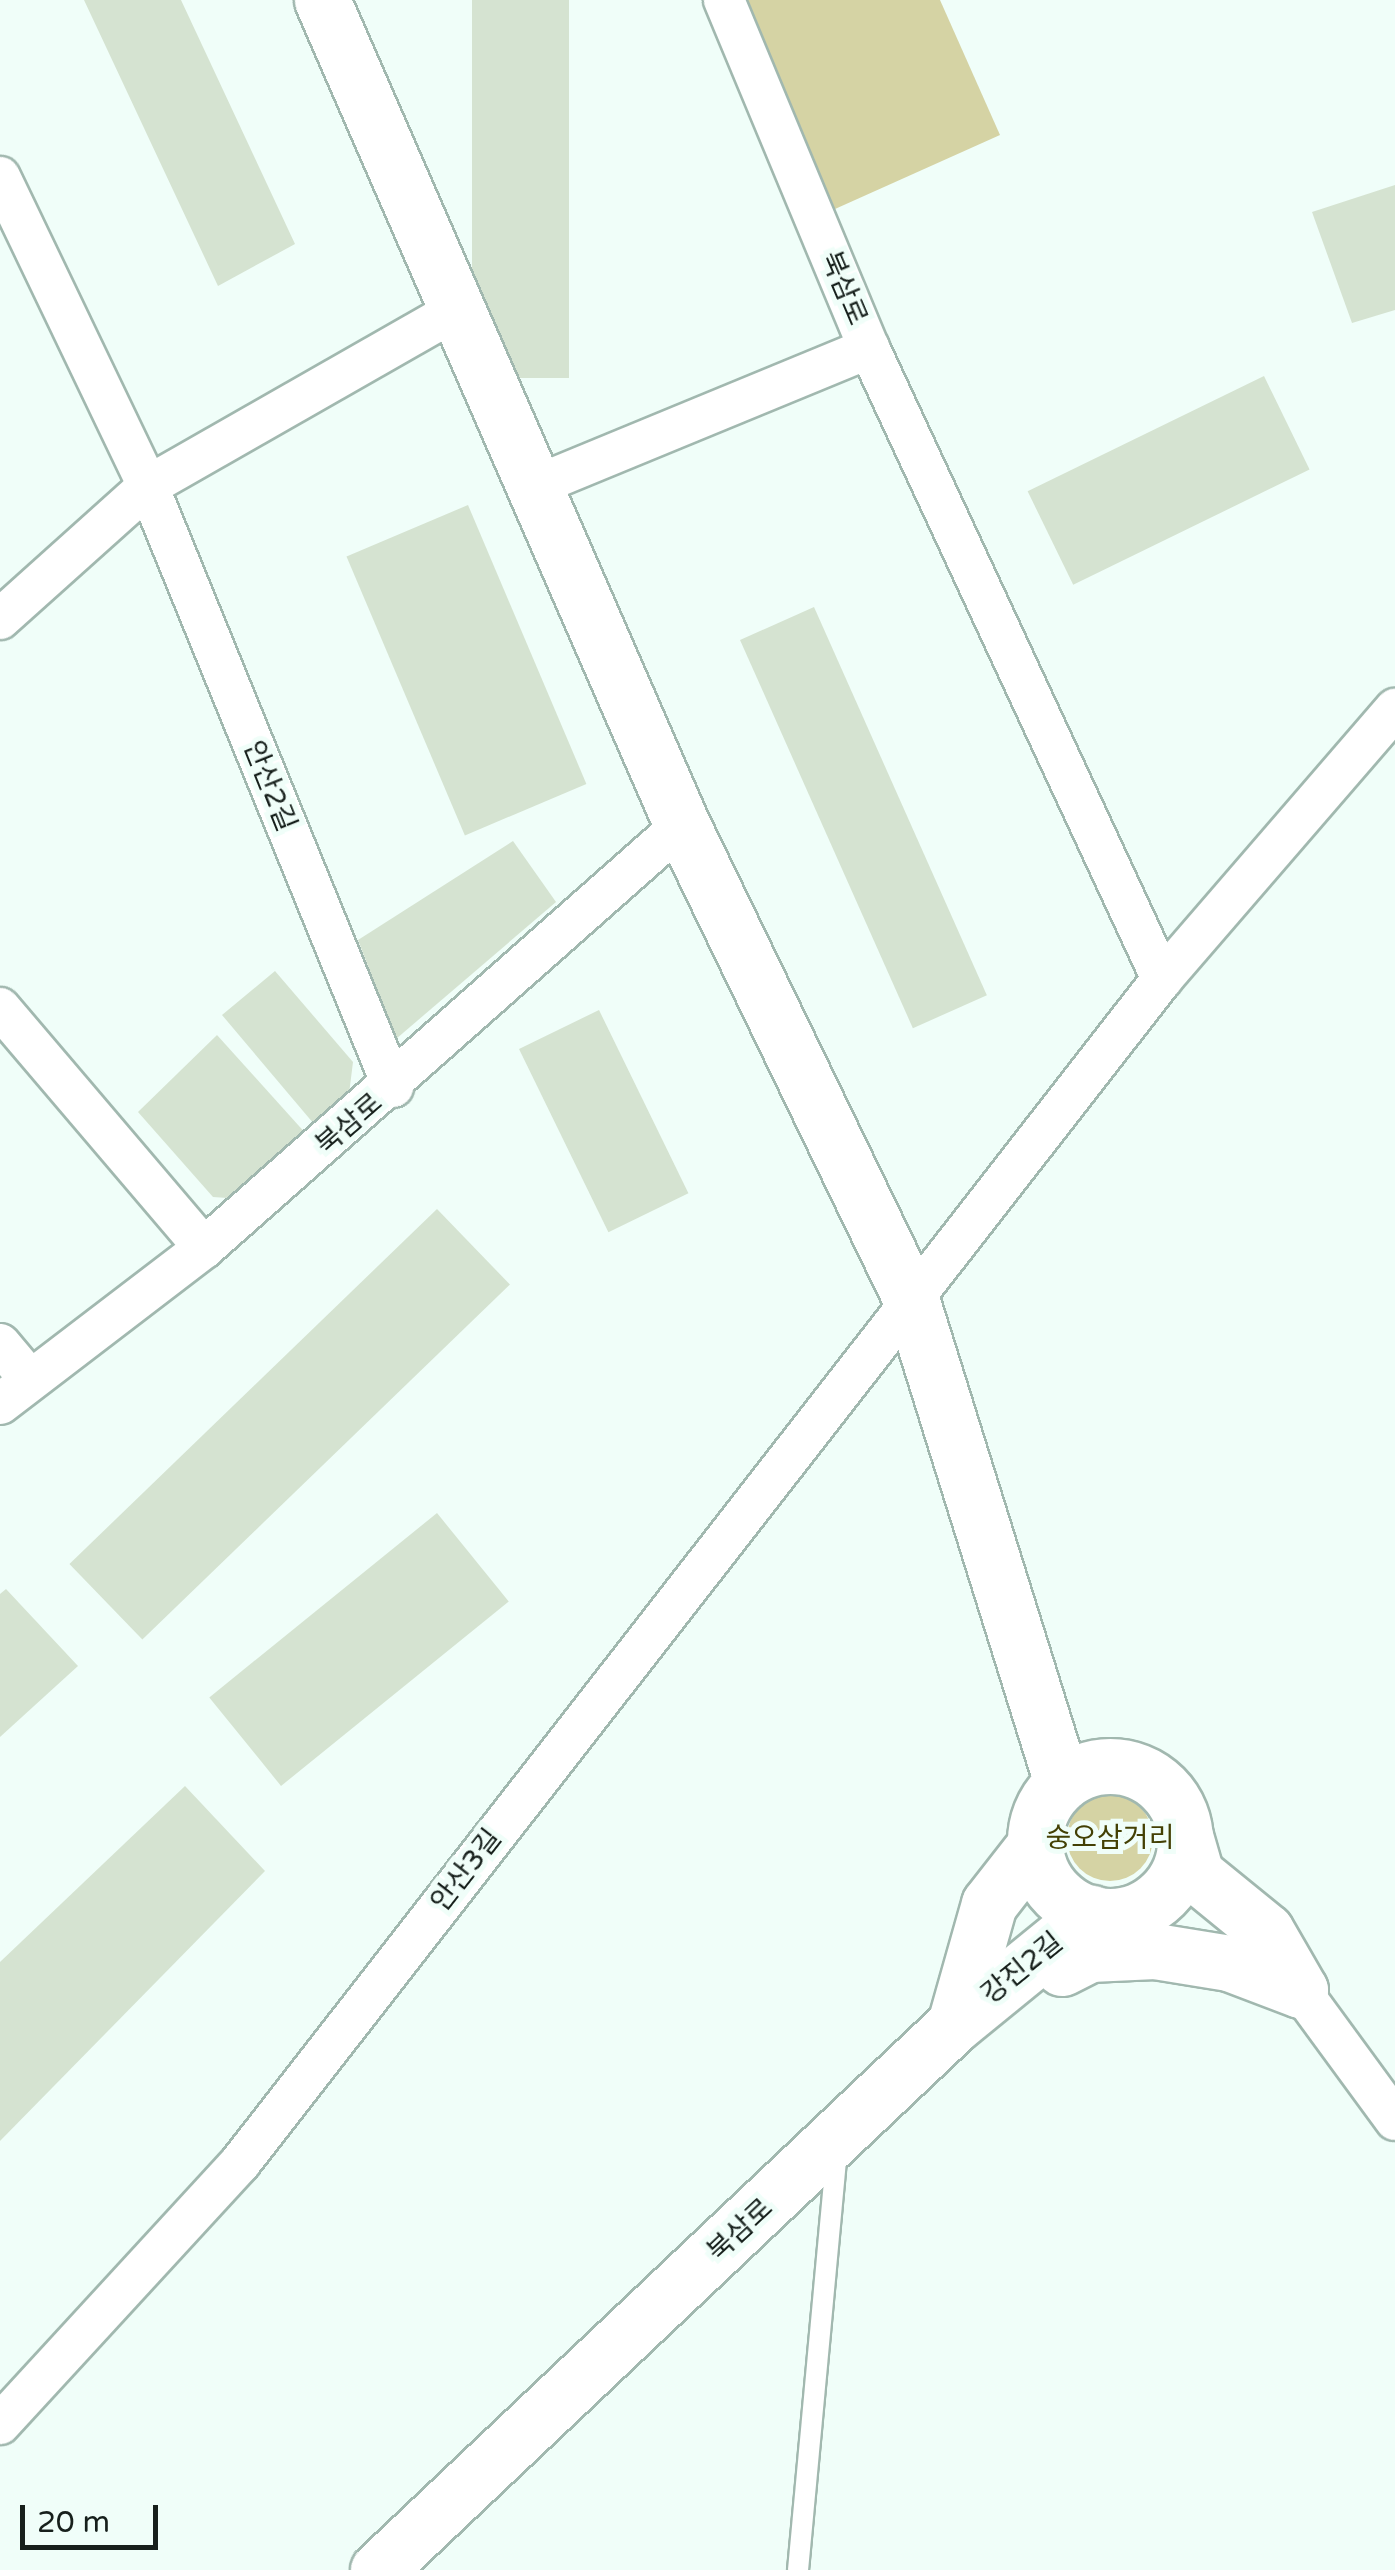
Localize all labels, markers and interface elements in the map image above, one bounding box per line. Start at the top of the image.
street label: 북삼로 [813,246,875,330]
street label: 안산2길 [237,736,303,836]
street label: 북삼로 [309,1086,389,1162]
park label: 숭오삼거리 [1046,1821,1174,1855]
street label: 안산3길 [424,1822,508,1918]
street label: 강진2길 [975,1925,1069,2011]
street label: 북삼로 [700,2191,780,2269]
scale bar [25,2485,162,2547]
text: 20 m [37,2504,110,2541]

